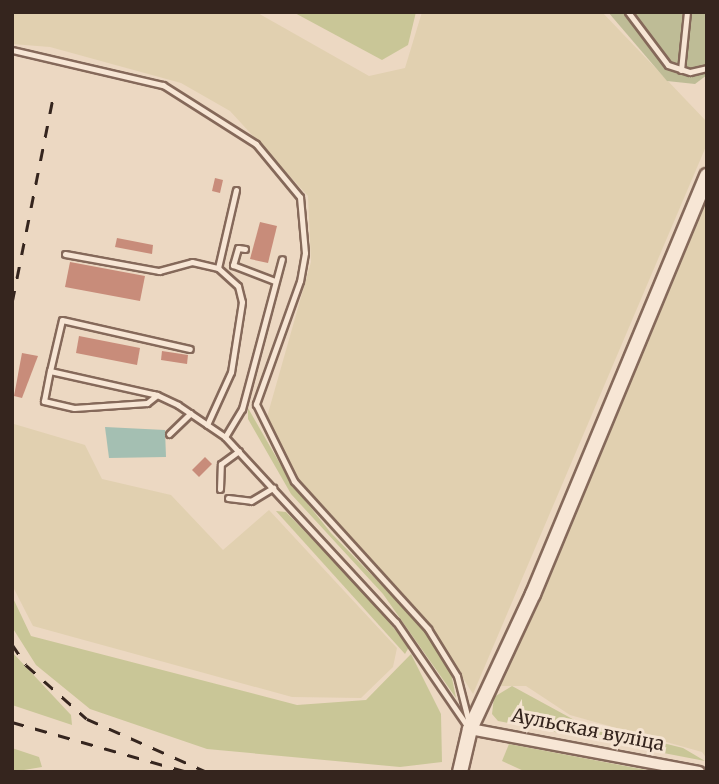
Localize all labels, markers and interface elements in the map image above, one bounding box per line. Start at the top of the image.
street label: Аульская вуліца [510,704,666,756]

